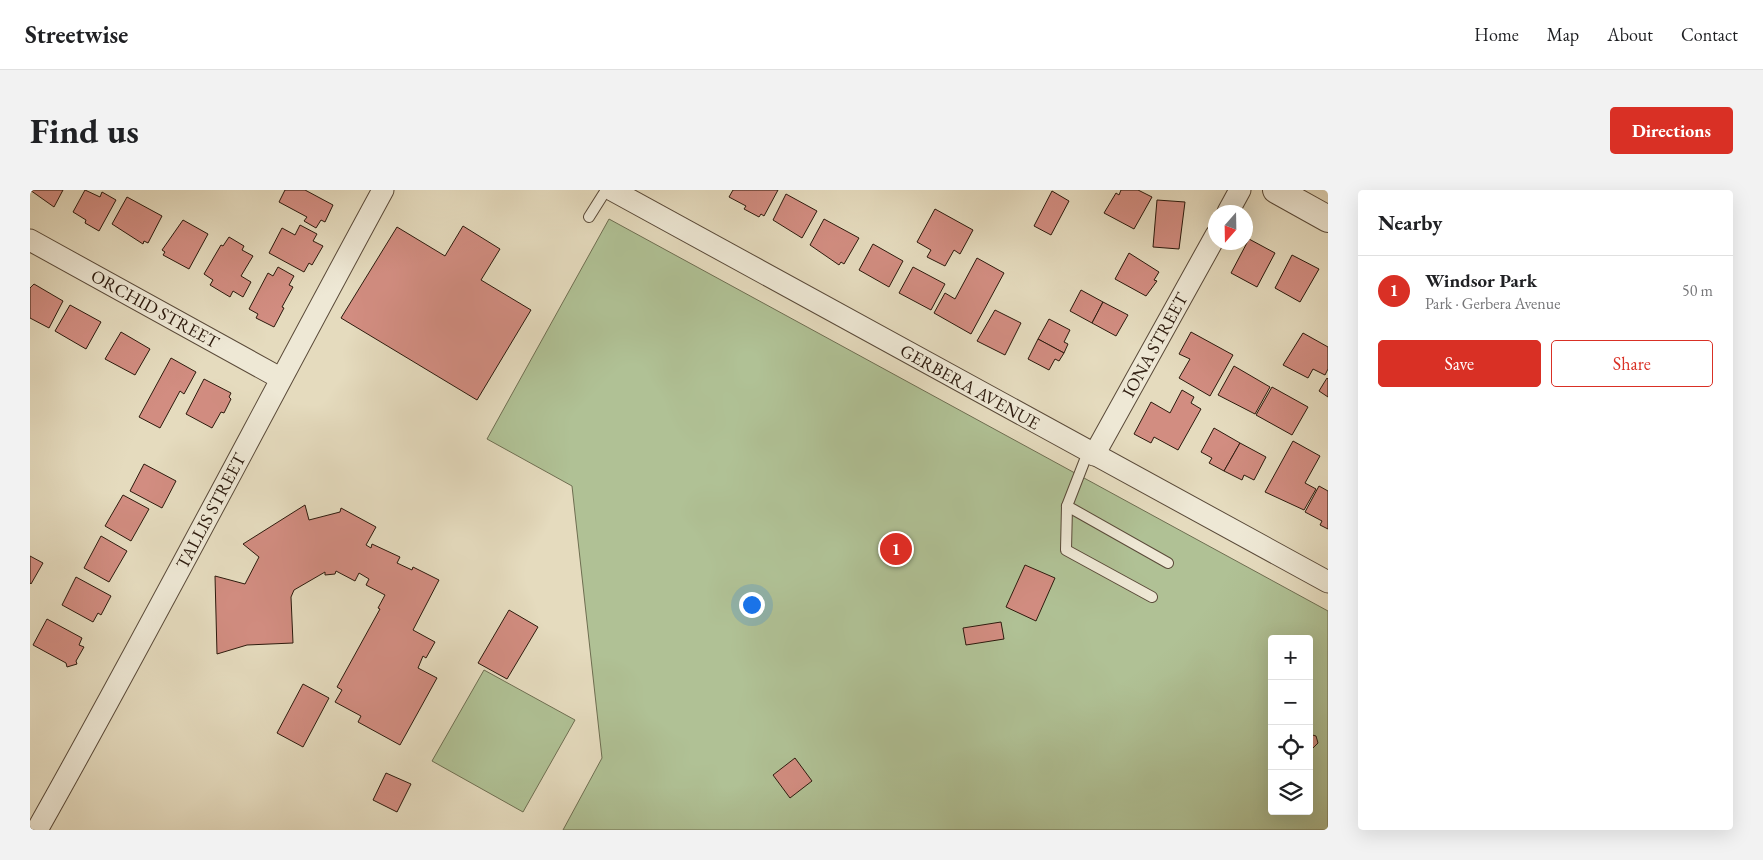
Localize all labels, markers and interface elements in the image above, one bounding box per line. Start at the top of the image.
text: Streetwise [25,19,128,50]
text: Home [1474,23,1519,46]
text: Map [1547,23,1579,46]
text: About [1607,23,1653,46]
text: Contact [1681,23,1738,46]
button: Directions [1610,107,1733,154]
text: Find us [30,108,139,153]
north arrow [1208,205,1253,250]
text: Nearby [1378,209,1442,236]
street label: ORCHID STREET [87,264,224,354]
text: Windsor Park [1425,268,1537,293]
text: 1 [1390,280,1398,301]
text: 50 m [1682,280,1713,301]
street label: IONA STREET [1116,288,1193,401]
text: Park · Gerbera Avenue [1425,293,1560,314]
street label: GERBERA AVENUE [896,339,1044,435]
button: Save [1378,340,1541,387]
button: Share [1551,340,1713,387]
street label: TALLIS STREET [170,448,251,573]
pin: 1 [880,530,912,568]
your location [739,592,765,618]
map controls [1268,635,1313,815]
button: + [1268,635,1313,680]
button: − [1268,680,1313,725]
button: locate [1268,725,1313,770]
button: layers [1268,770,1313,815]

